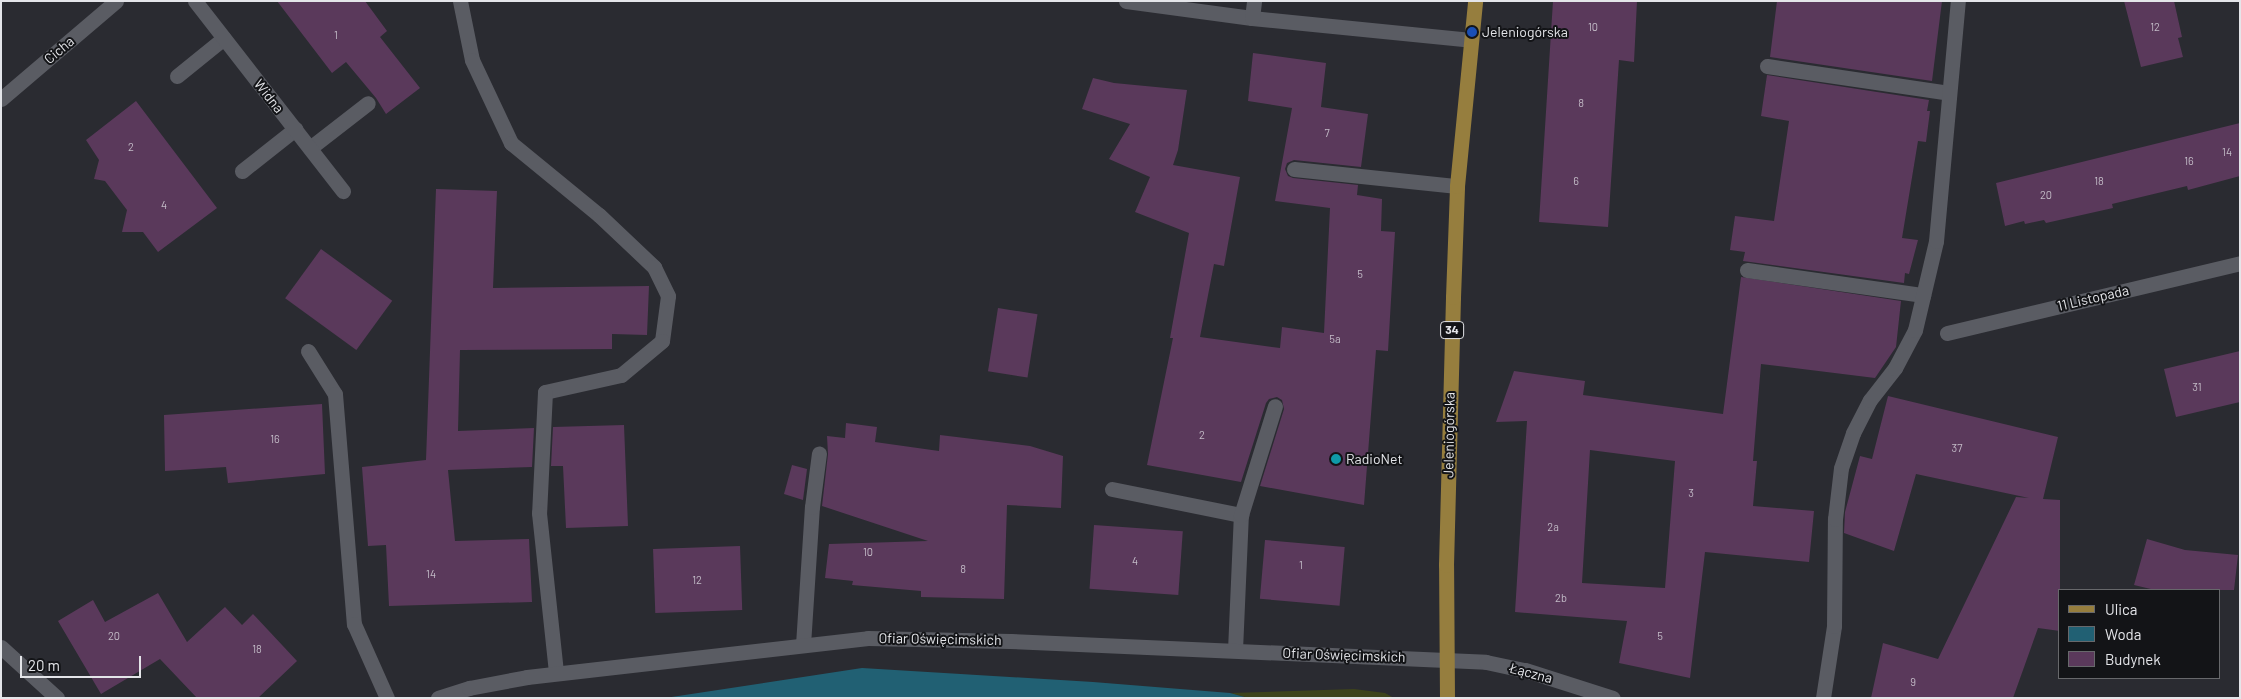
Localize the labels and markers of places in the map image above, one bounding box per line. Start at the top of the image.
place label: Jeleniogórska [1482,24,1568,40]
marker: Jeleniogórska [1466,26,1478,38]
place label: RadioNet [1346,451,1402,467]
marker: RadioNet [1330,453,1342,465]

